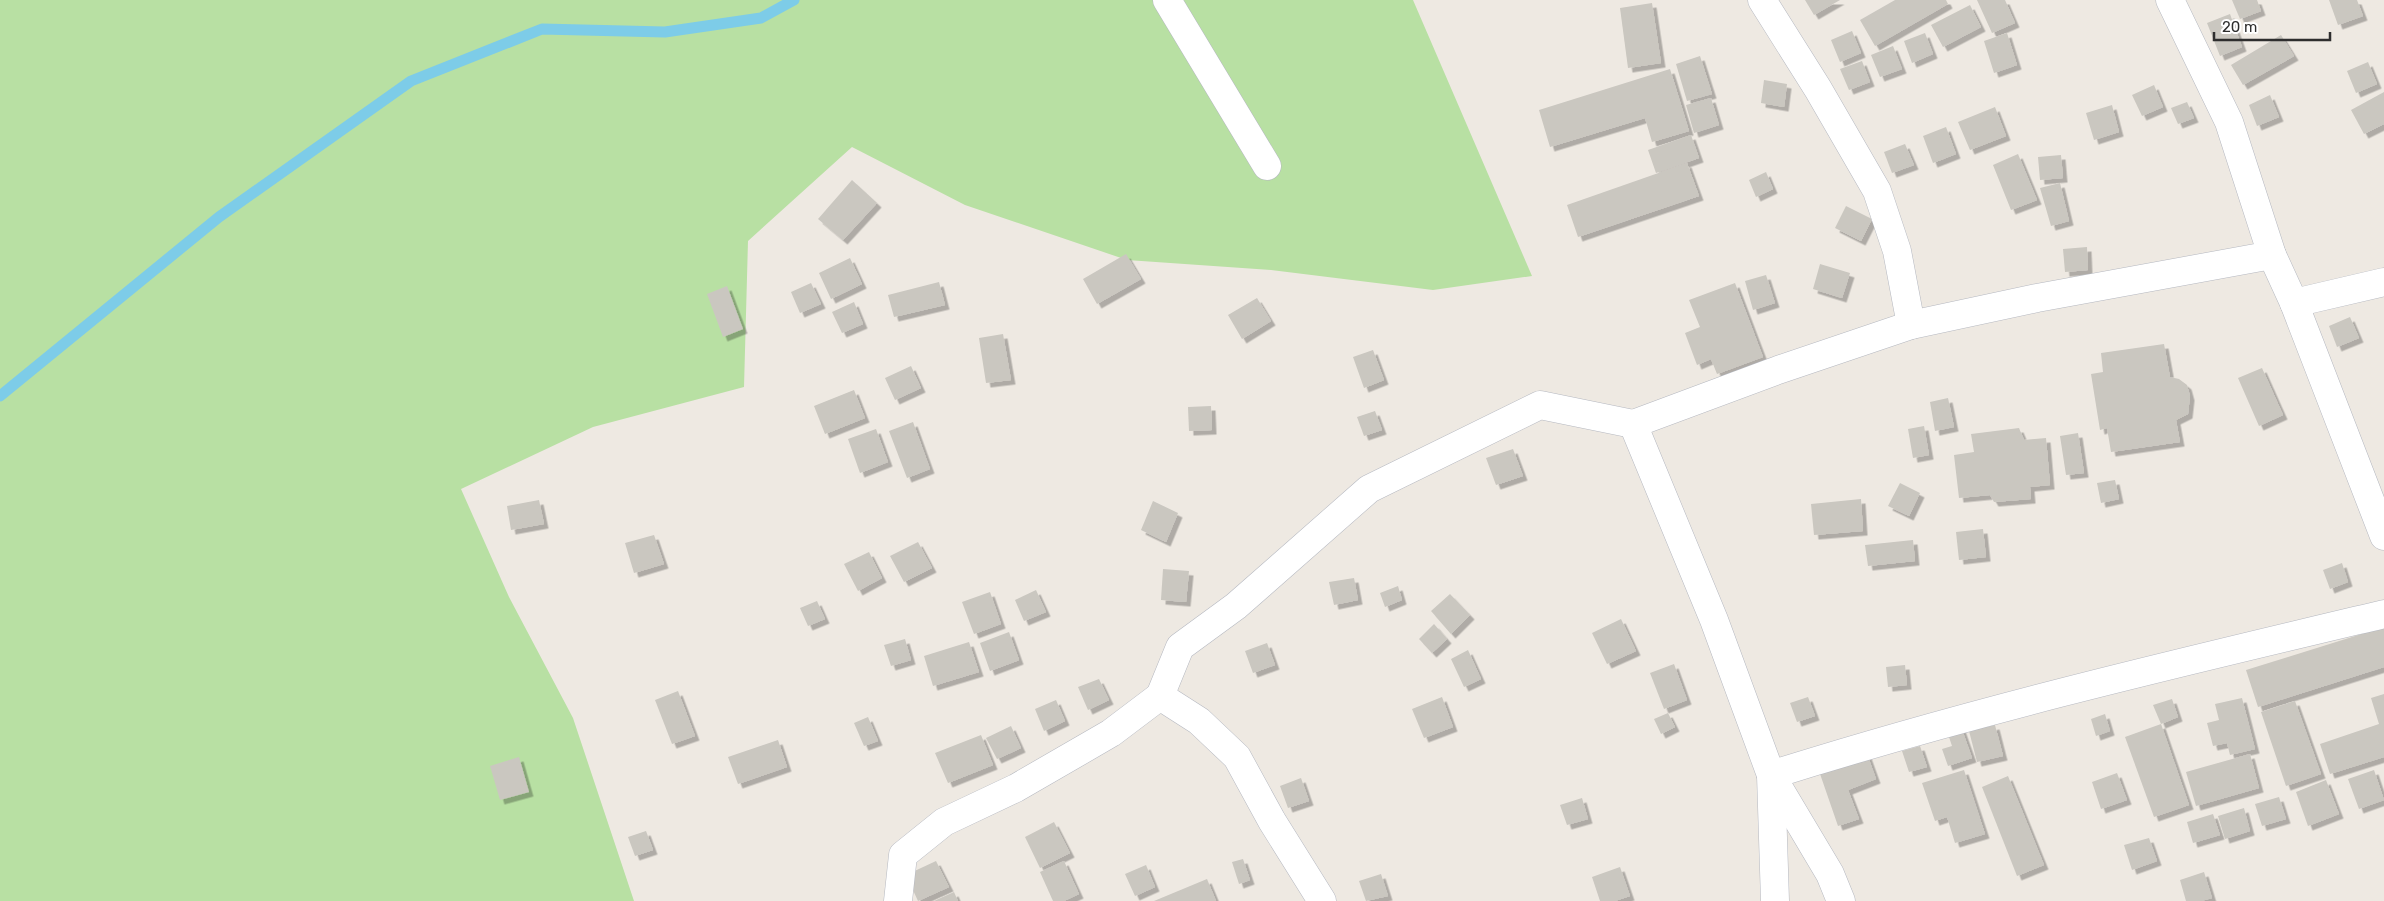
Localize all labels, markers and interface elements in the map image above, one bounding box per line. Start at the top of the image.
scale bar [2214,10,2330,42]
text: 20 m [2222,18,2257,36]

